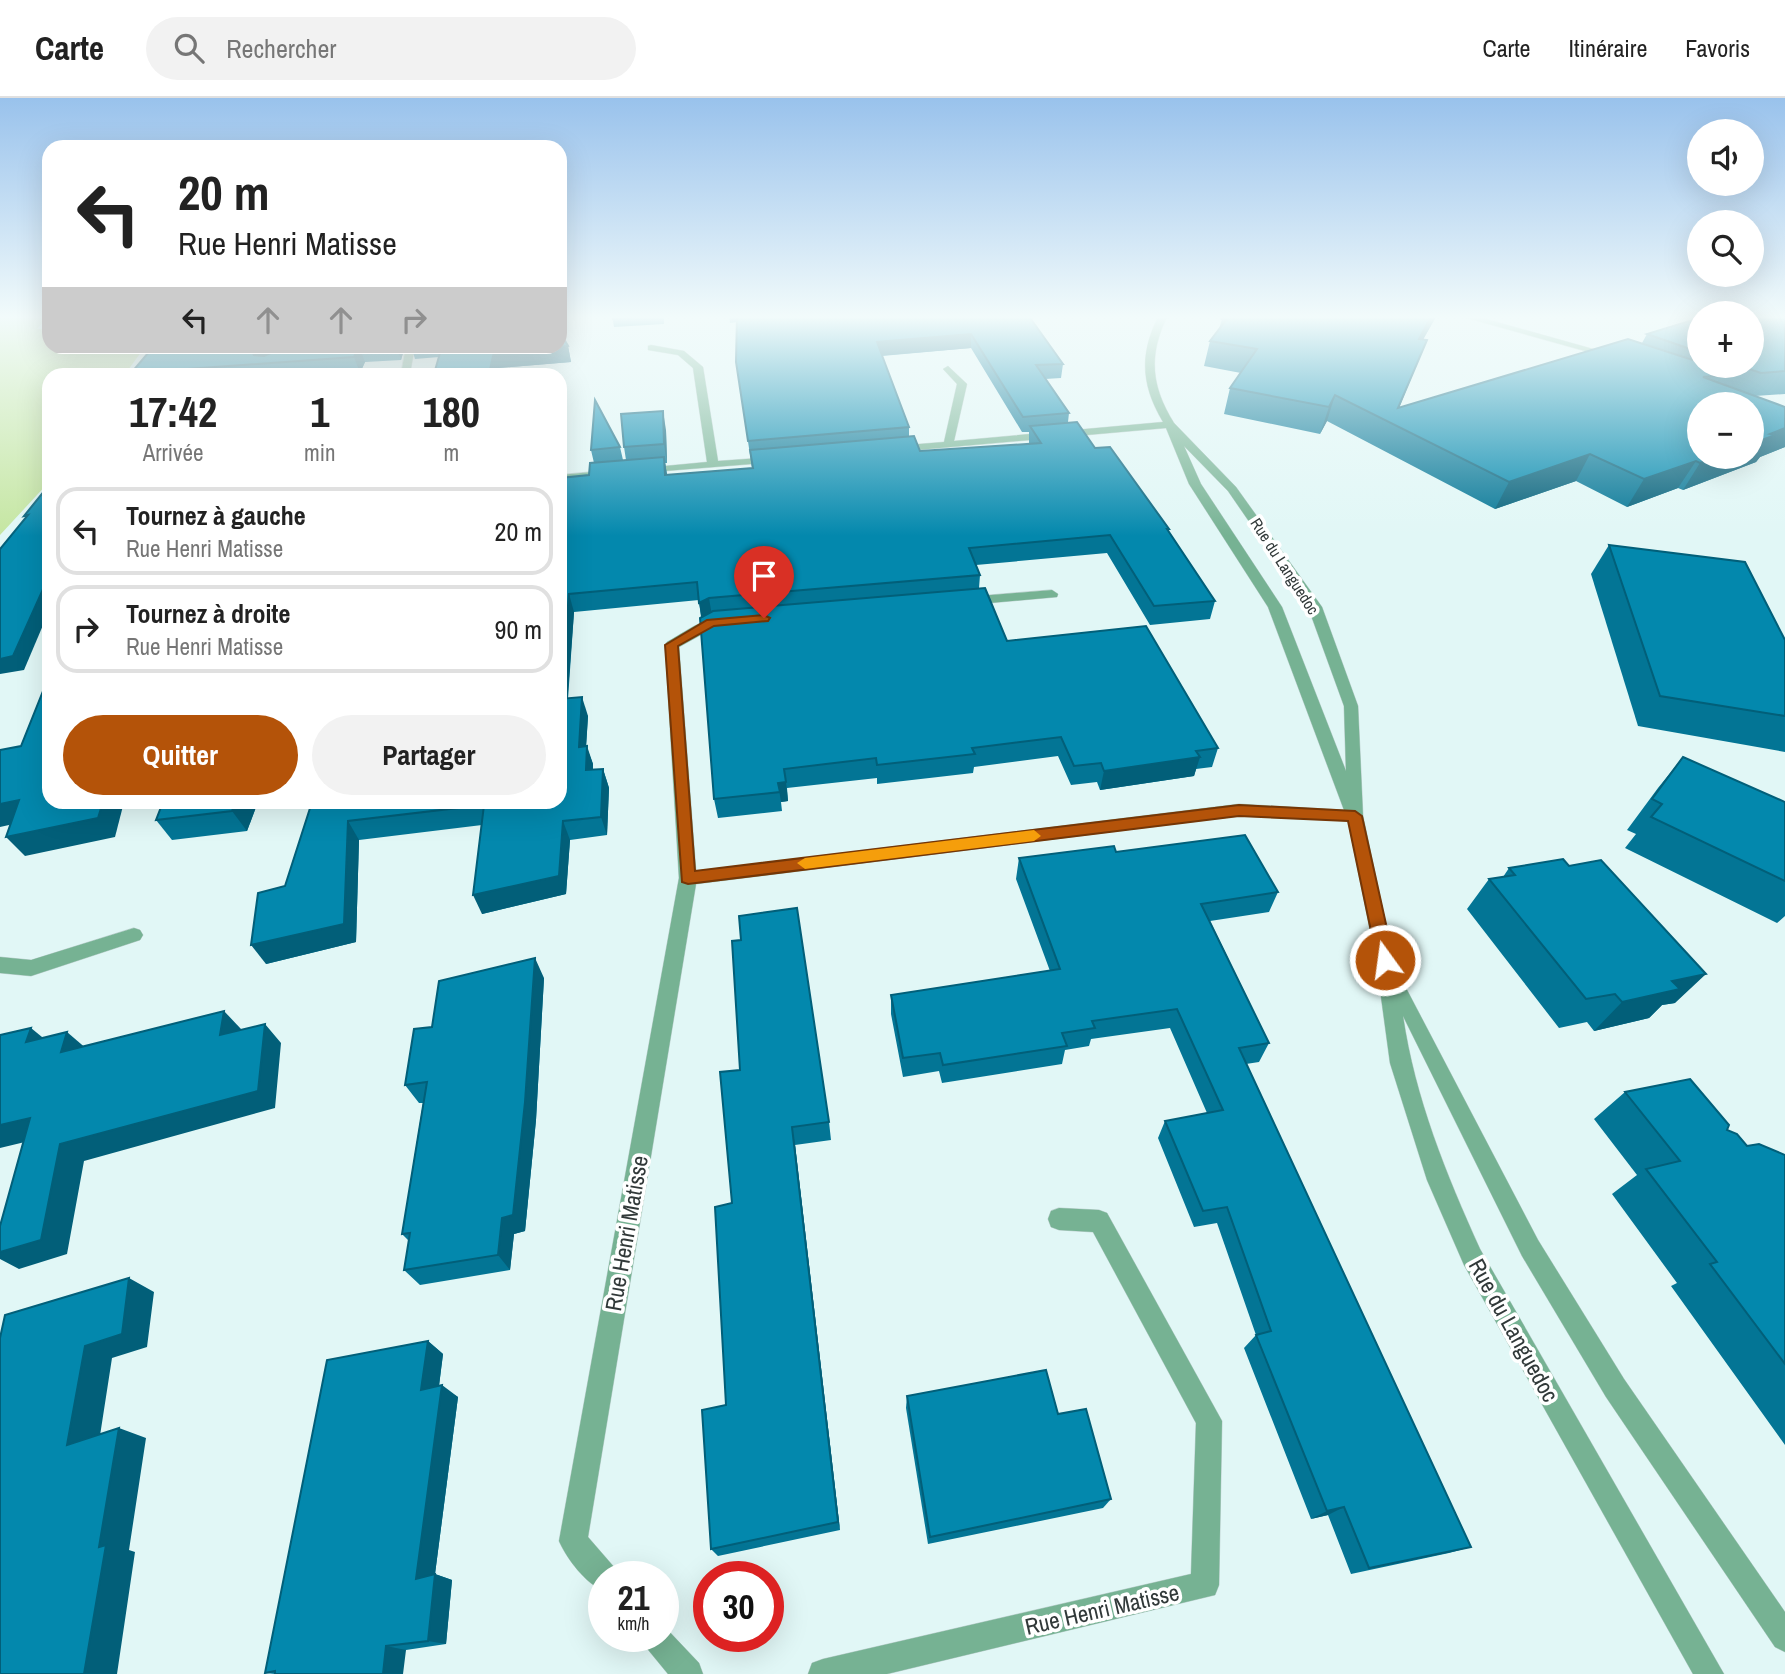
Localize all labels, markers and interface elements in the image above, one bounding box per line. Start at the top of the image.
search box [146,17,636,80]
text: Carte [35,26,104,70]
icon: search [170,29,208,67]
text: Rechercher [226,31,336,66]
text: Carte [1482,32,1531,64]
text: Itinéraire [1569,32,1647,64]
text: Favoris [1685,32,1750,64]
map controls [1687,119,1764,469]
button: sound [1687,119,1764,196]
text: 20 m [178,159,270,225]
icon: left [63,168,154,259]
button: search [1687,210,1764,287]
text: Rue Henri Matisse [178,222,397,265]
icon: left [176,301,214,339]
icon: ahead [249,301,287,339]
icon: ahead [322,301,360,339]
icon: right [395,301,433,339]
button: + [1687,301,1764,378]
text: 17:42 [129,384,217,440]
text: 1 [310,384,329,440]
text: 180 [423,384,480,440]
button: − [1687,392,1764,469]
text: Arrivée [143,437,203,468]
text: min [304,437,336,468]
text: m [443,437,459,468]
text: Tournez à gauche [126,498,306,533]
icon: left [67,512,105,550]
text: 20 m [495,514,542,549]
street label: Rue du Languedoc [1246,514,1325,619]
text: Rue Henri Matisse [126,533,283,564]
pin [734,546,794,618]
icon: arrive [745,557,783,595]
text: Tournez à droite [126,596,290,631]
icon: right [67,610,105,648]
text: 90 m [495,612,542,647]
text: Rue Henri Matisse [126,631,283,662]
button: Quitter [63,715,298,795]
button: Partager [312,715,546,795]
position arrow [1348,923,1422,997]
street label: Rue Henri Matisse [597,1153,655,1313]
street label: Rue du Languedoc [1462,1253,1566,1407]
speed limit sign: 30 [693,1561,784,1652]
text: 21 [618,1574,649,1621]
street label: Rue Henri Matisse [1022,1576,1182,1642]
text: km/h [618,1611,650,1636]

